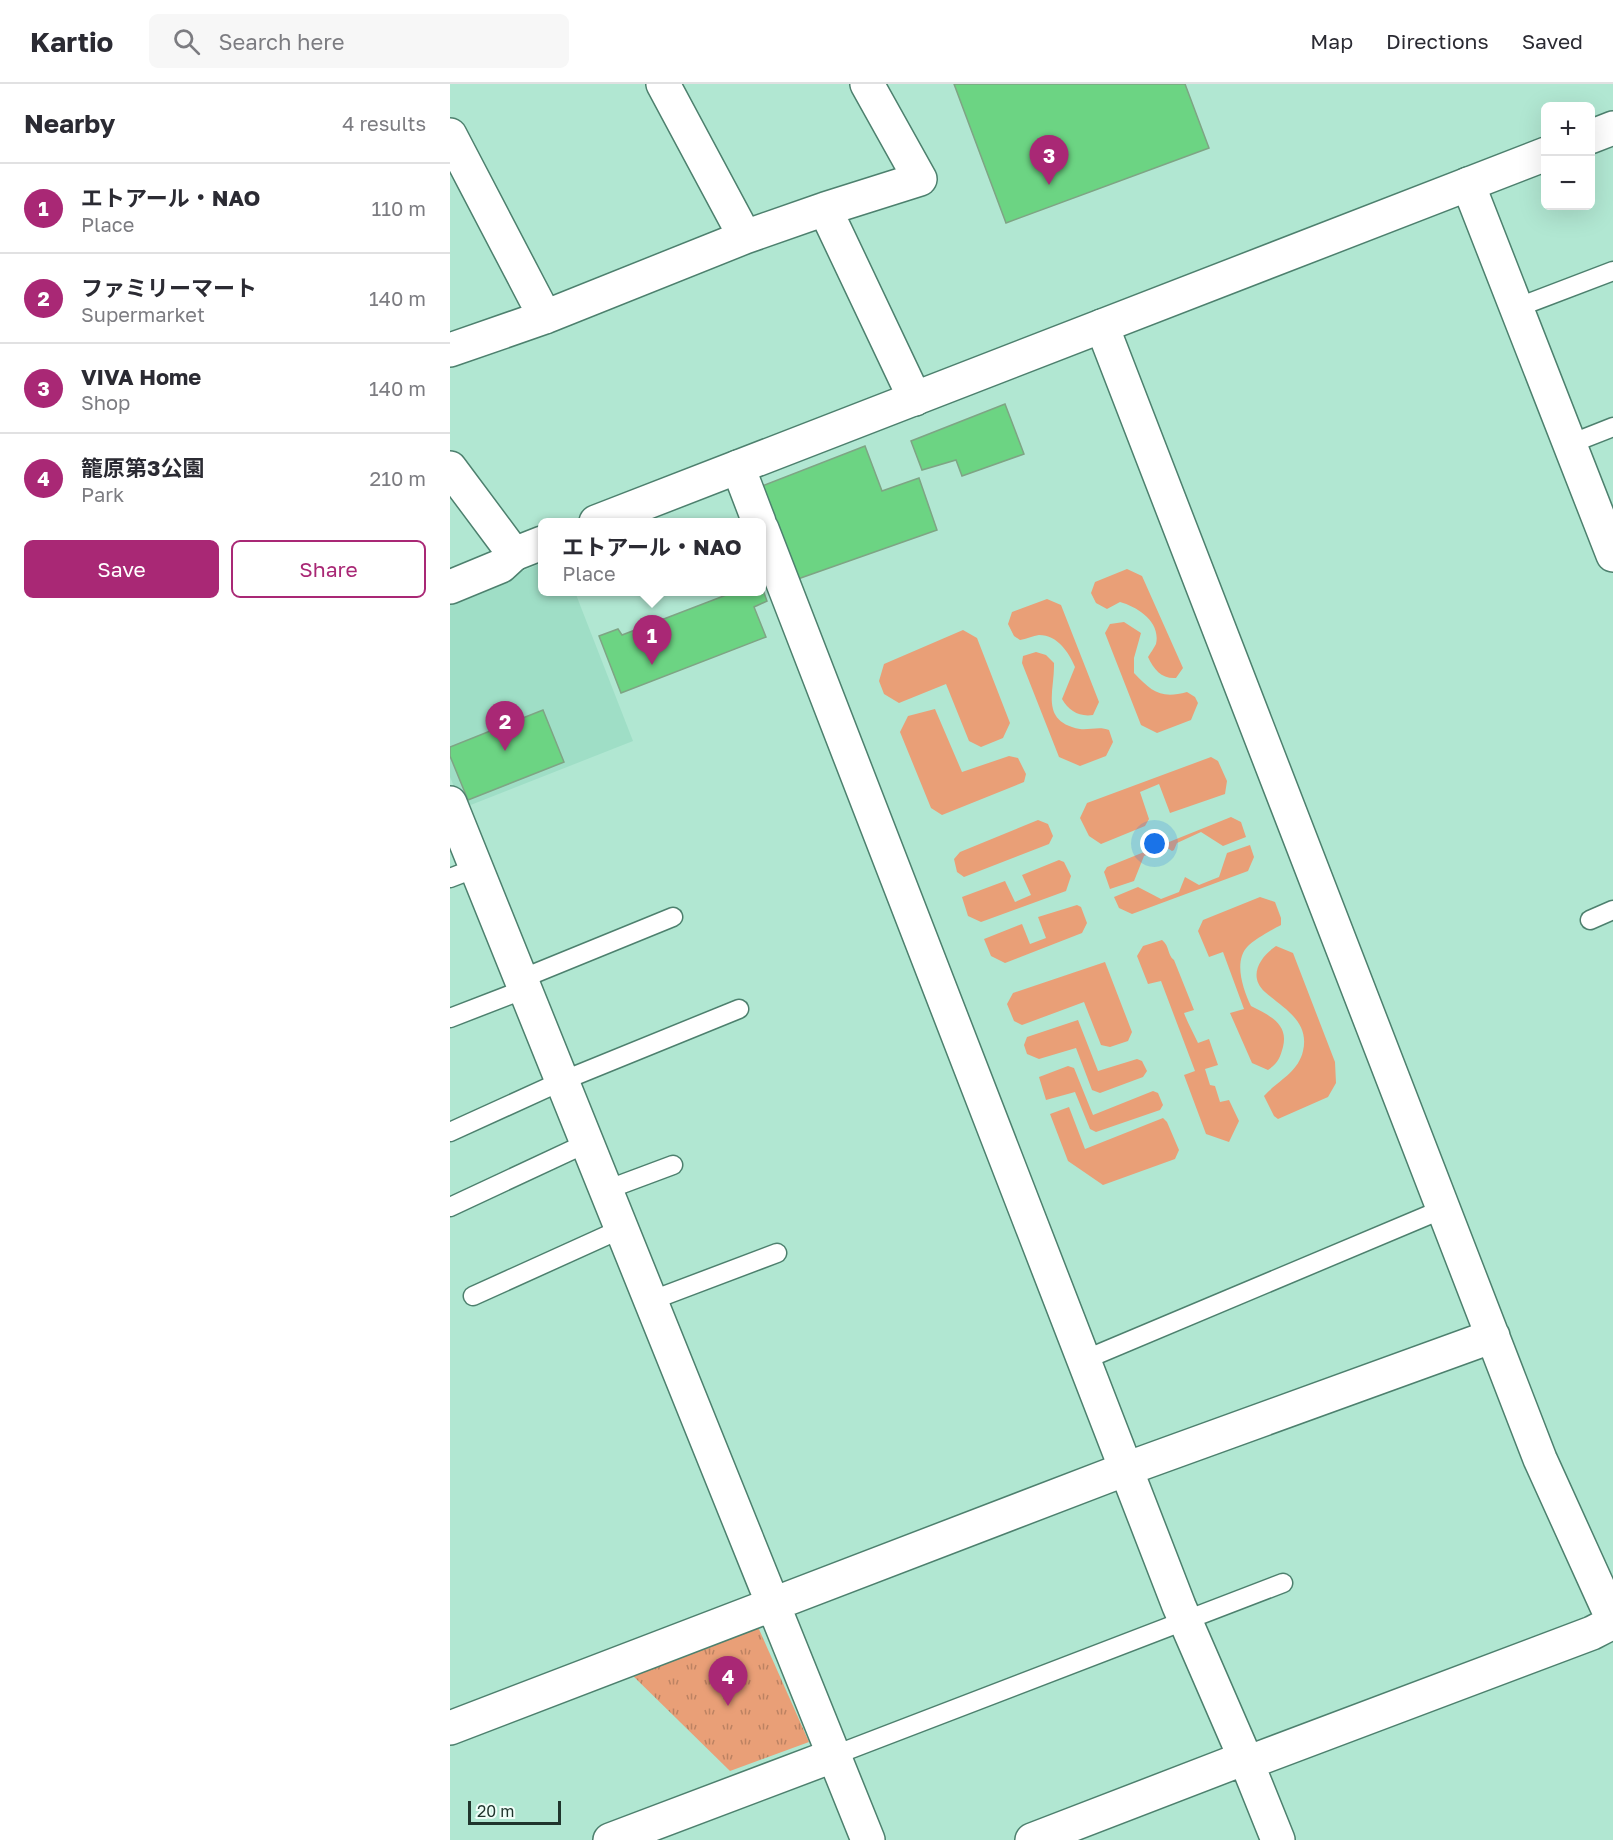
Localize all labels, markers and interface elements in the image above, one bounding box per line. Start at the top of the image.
search box [149,14,569,68]
text: Kartio [30,25,113,58]
icon: search [170,25,203,58]
text: Search here [218,28,344,55]
text: Map [1310,28,1353,54]
text: Directions [1386,28,1489,54]
text: Saved [1522,28,1583,54]
map controls [1541,102,1595,210]
button: + [1541,102,1595,156]
text: Nearby [24,108,115,139]
text: 4 results [342,111,426,135]
pin: 3 [1030,135,1068,185]
button: − [1541,156,1595,210]
text: エトアール・NAO [81,184,261,211]
text: 1 [38,196,49,220]
text: 110 m [372,196,426,220]
text: Place [81,212,134,236]
text: ファミリーマート [81,274,257,301]
text: 2 [37,286,50,310]
text: 140 m [369,286,426,310]
text: Supermarket [81,302,205,326]
text: VIVA Home [81,363,201,390]
text: 3 [37,376,50,400]
text: 140 m [369,376,426,400]
text: Shop [81,390,130,414]
text: 籠原第3公園 [81,454,204,481]
text: 4 [37,466,50,490]
text: 210 m [370,466,426,490]
text: Park [81,482,124,506]
popup [538,518,766,596]
text: エトアール・NAO [562,533,742,560]
button: Save [24,540,219,598]
button: Share [231,540,426,598]
text: Place [562,561,616,585]
pin: 1 [632,616,672,665]
pin: 2 [486,702,524,751]
your location [1140,829,1169,858]
pin: 4 [708,1656,748,1706]
scale bar [468,1798,561,1826]
text: 20 m [477,1801,514,1821]

